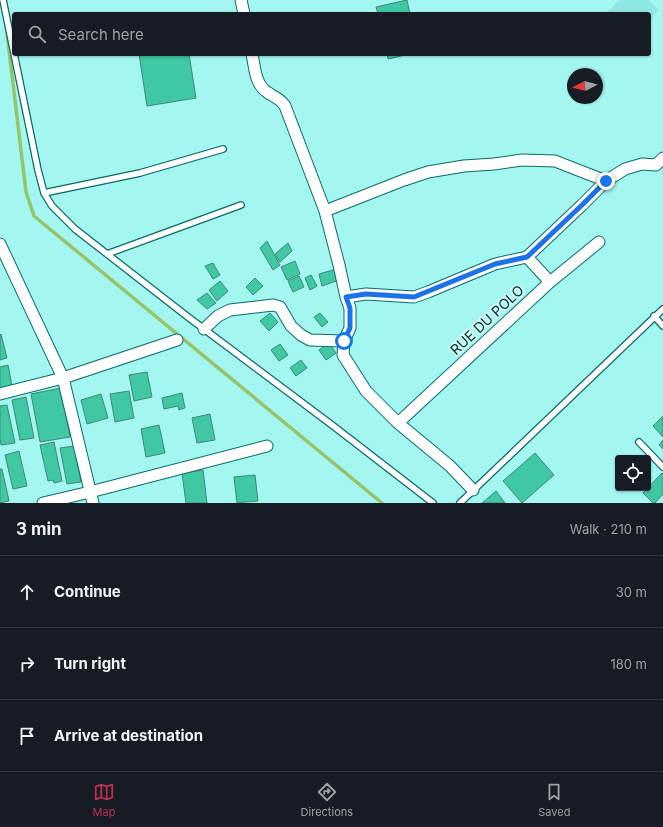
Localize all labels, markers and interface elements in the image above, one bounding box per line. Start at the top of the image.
search box [12,12,651,56]
icon: search [26,23,48,45]
text: Search here [58,25,144,44]
north arrow [567,68,603,104]
route end [597,172,615,190]
street label: RUE DU POLO [446,281,527,358]
route start [335,332,353,350]
map controls [615,455,651,491]
button: locate [615,455,651,491]
text: 3 min [16,519,62,539]
text: Walk · 210 m [570,521,647,537]
icon: ahead [16,581,38,603]
text: Continue [54,582,121,601]
text: 30 m [616,584,647,600]
icon: right [16,653,38,675]
text: Turn right [54,654,126,673]
text: 180 m [610,656,647,672]
icon: arrive [16,725,38,747]
text: Arrive at destination [54,726,203,745]
tab: Map [93,781,115,819]
tab: Directions [301,781,353,819]
tab: Saved [538,781,570,819]

